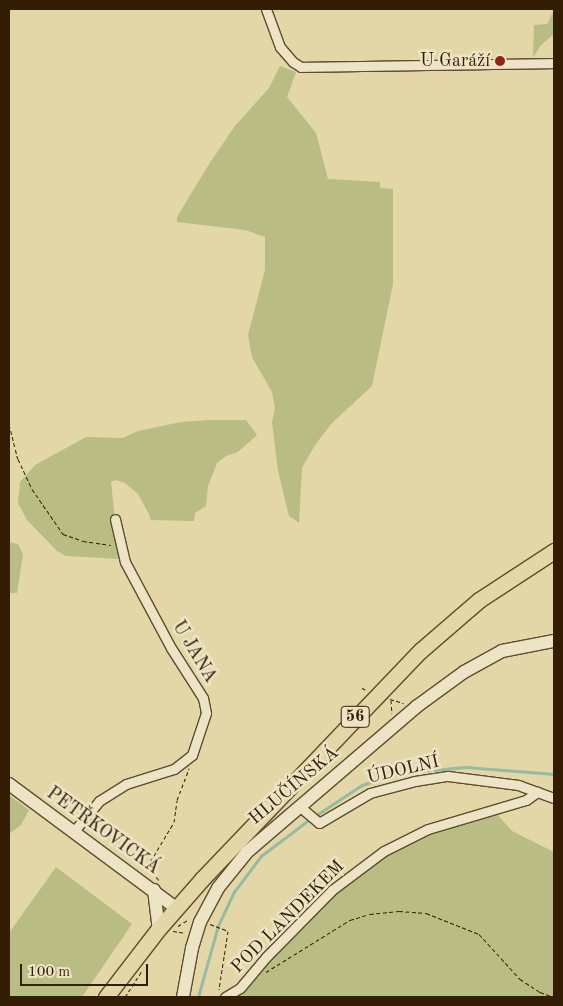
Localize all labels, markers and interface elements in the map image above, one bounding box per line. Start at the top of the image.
place label: U Garáží [420,50,490,72]
marker: U Garáží [494,55,506,67]
street label: U JANA [167,617,221,687]
road number: 56 [340,704,370,730]
street label: HLUČÍNSKÁ [245,742,343,830]
street label: ÚDOLNÍ [365,751,441,789]
street label: PETŘKOVICKÁ [42,783,164,879]
street label: POD LANDEKEM [227,856,349,978]
scale bar [22,954,150,986]
text: 100 m [28,965,70,980]

